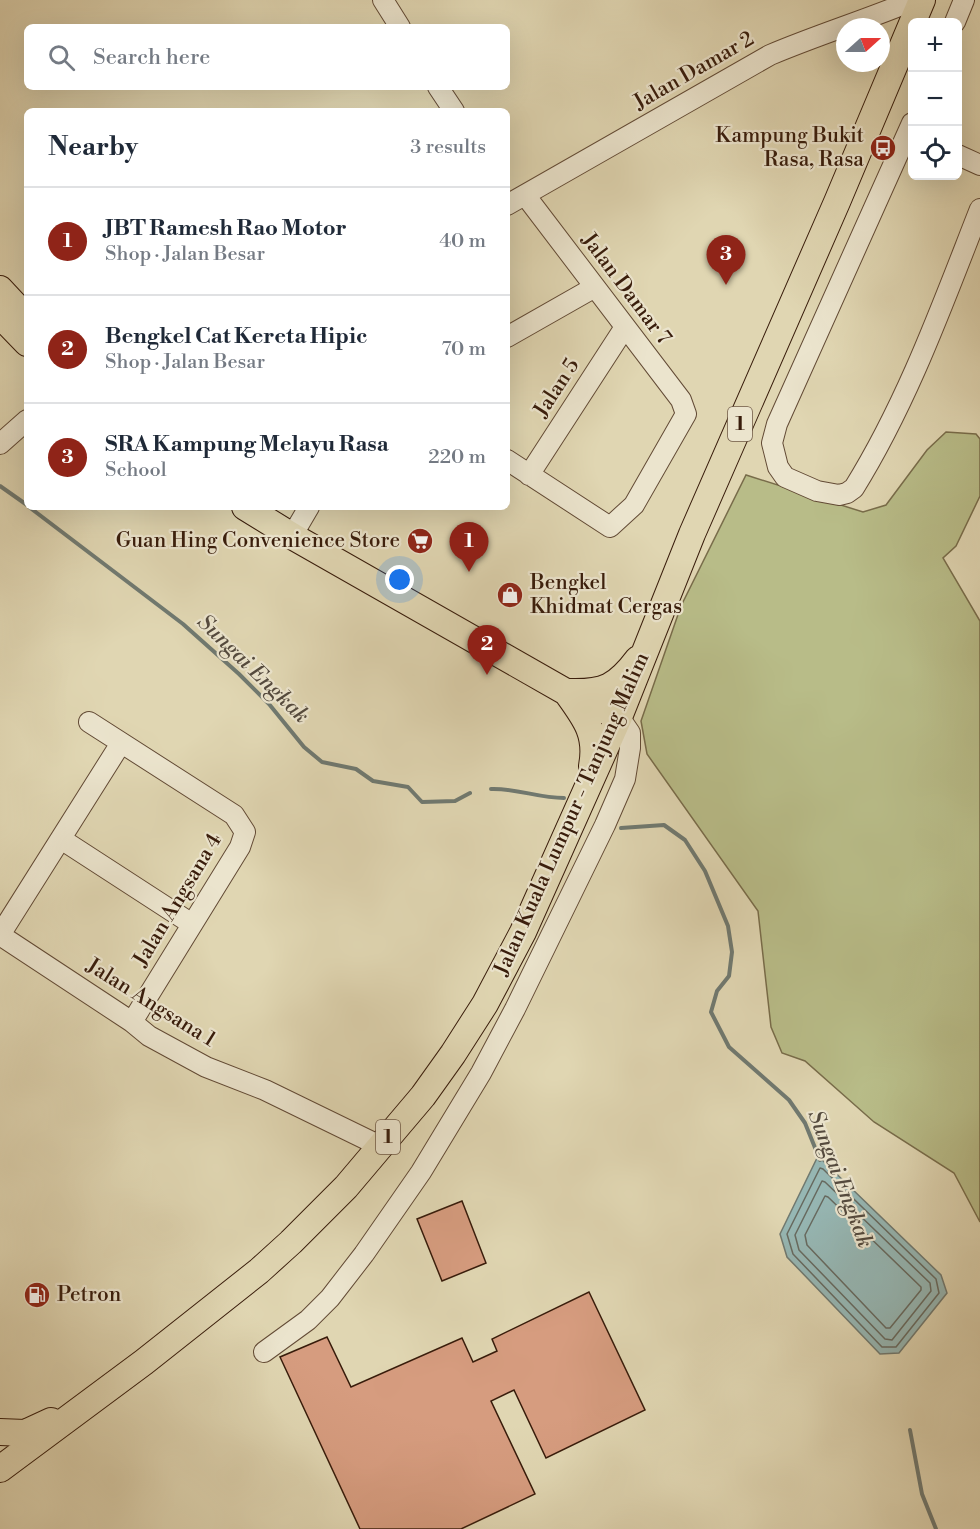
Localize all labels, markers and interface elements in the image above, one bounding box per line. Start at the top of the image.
north arrow [836,18,890,72]
map controls [908,18,962,180]
button: + [908,18,962,72]
search box [24,24,510,90]
street label: Jalan Damar 2 [628,26,759,116]
icon: search [45,41,78,74]
text: Search here [93,44,210,71]
button: − [908,72,962,126]
place label: Kampung Bukit Rasa, Rasa [715,123,865,173]
button: locate [908,126,962,180]
text: Nearby [48,131,138,163]
bus stop icon: Kampung Bukit Rasa, Rasa [868,133,898,163]
text: 3 results [410,135,486,160]
text: JBT Ramesh Rao Motor [105,215,347,242]
street label: Jalan Damar 7 [575,227,677,350]
text: 1 [63,229,72,254]
text: 40 m [439,229,486,254]
pin: 3 [706,236,746,285]
text: Shop · Jalan Besar [105,242,265,267]
text: Bengkel Cat Kereta Hipic [105,323,367,350]
text: 2 [61,337,74,362]
text: 70 m [442,337,486,362]
text: Shop · Jalan Besar [105,350,265,375]
street label: Jalan 5 [528,354,586,423]
road number: 1 [728,407,752,441]
text: SRA Kampung Melayu Rasa [105,431,389,458]
text: 3 [61,445,74,470]
text: 220 m [428,445,486,470]
text: School [105,458,167,483]
pin: 1 [450,522,488,572]
supermarket icon: Guan Hing Convenience Store [405,526,435,556]
place label: Guan Hing Convenience Store [116,528,400,554]
your location [385,565,414,594]
place label: Bengkel Khidmat Cergas [529,570,682,620]
shop icon: Bengkel Khidmat Cergas [495,580,525,610]
water label: Sungai Engkak [191,609,315,729]
pin: 2 [468,626,506,675]
street label: Jalan Kuala Lumpur - Tanjung Malim [488,648,655,981]
street label: Jalan Angsana 4 [128,829,228,972]
street label: Jalan Angsana 1 [81,952,220,1053]
water label: Sungai Engkak [801,1106,879,1252]
road number: 1 [376,1120,400,1154]
fuel station icon: Petron [22,1280,52,1310]
place label: Petron [57,1282,122,1308]

